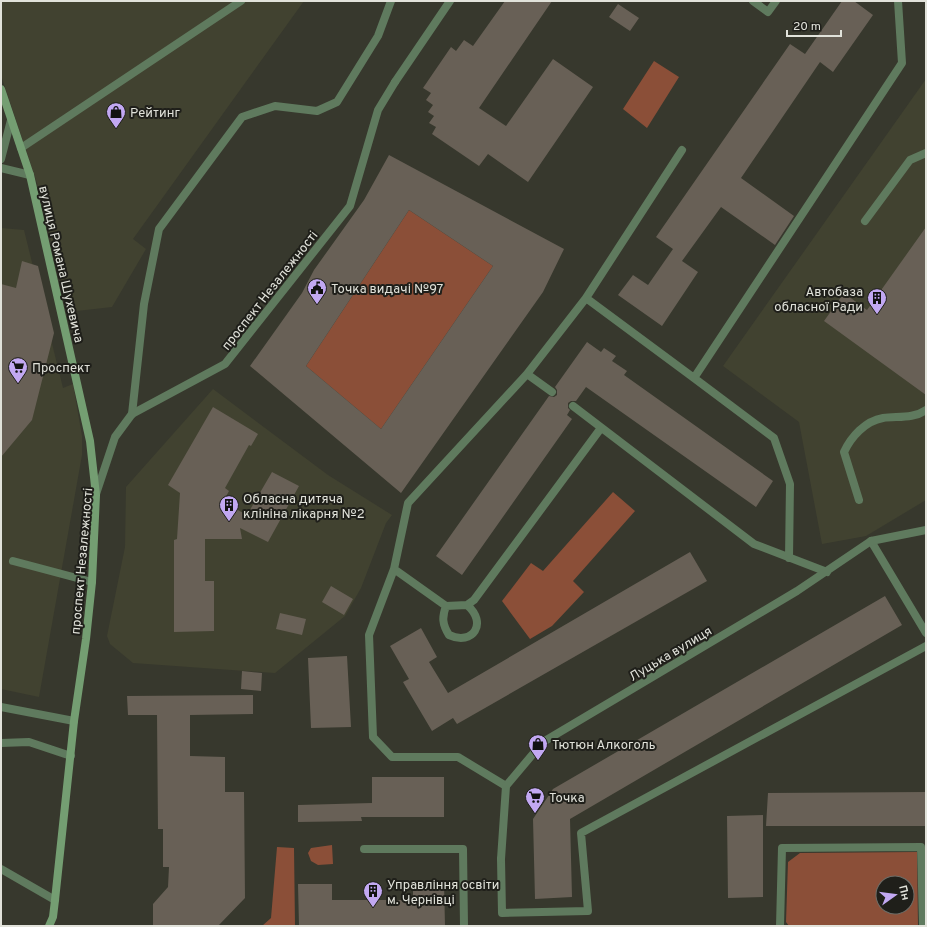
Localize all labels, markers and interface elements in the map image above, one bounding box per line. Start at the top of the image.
scale bar [787,12,841,38]
text: 20 m [793,19,821,35]
shop icon: Рейтинг [105,101,127,129]
place label: Рейтинг [130,106,180,122]
street label: вулиця Романа Шухевича [34,184,86,344]
street label: проспект Незалежності [219,228,322,354]
public building icon: Точка видачі №97 [306,277,328,305]
place label: Точка видачі №97 [331,282,444,298]
place label: Автобаза обласної Ради [774,285,863,316]
building icon: Автобаза обласної Ради [866,287,888,315]
supermarket icon: Проспект [7,356,29,384]
place label: Проспект [32,361,90,377]
street label: проспект Незалежності [69,487,97,635]
place label: Обласна дитяча клініна лікарня №2 [243,492,365,523]
building icon: Обласна дитяча клініна лікарня №2 [218,494,240,522]
street label: Луцька вулиця [627,624,715,686]
shop icon: Тютюн Алкоголь [527,733,549,761]
place label: Тютюн Алкоголь [552,738,656,754]
supermarket icon: Точка [524,786,546,814]
place label: Точка [549,791,585,807]
north arrow [875,875,915,915]
place label: Управління освіти м. Чернівці [387,878,499,909]
building icon: Управління освіти м. Чернівці [362,880,384,908]
text: Пн [895,884,912,902]

